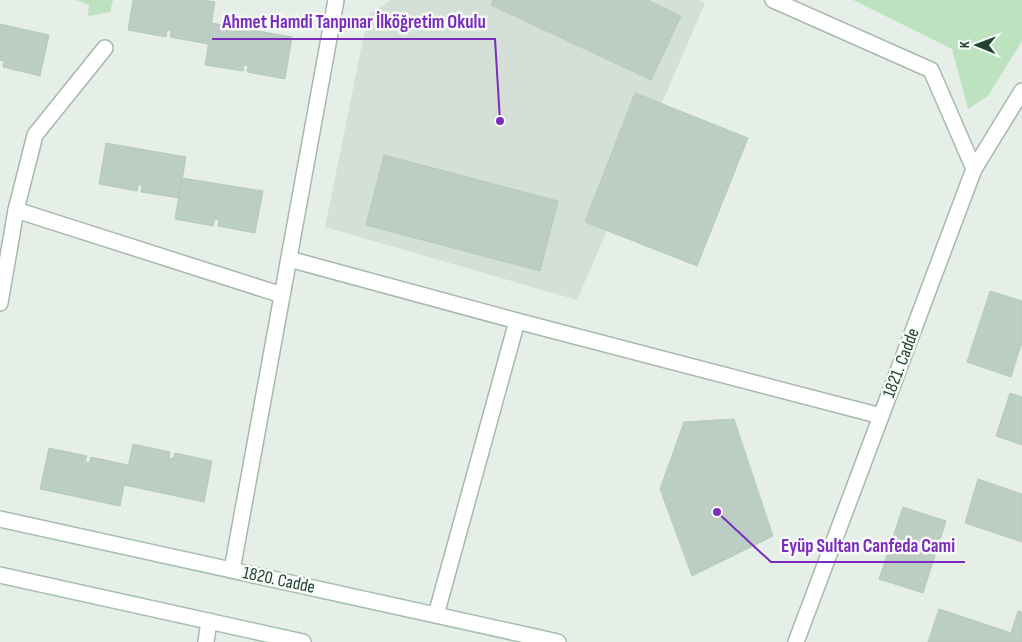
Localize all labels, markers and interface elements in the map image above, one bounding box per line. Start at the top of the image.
callout: Ahmet Hamdi Tanpınar İlköğretim Okulu [212,5,495,39]
text: Ahmet Hamdi Tanpınar İlköğretim Okulu [221,11,486,34]
north arrow [952,20,1002,70]
text: K [956,41,973,48]
street label: 1821. Cadde [878,325,924,401]
callout: Eyüp Sultan Canfeda Cami [771,528,965,562]
text: Eyüp Sultan Canfeda Cami [781,535,955,558]
street label: 1820. Cadde [241,562,317,598]

